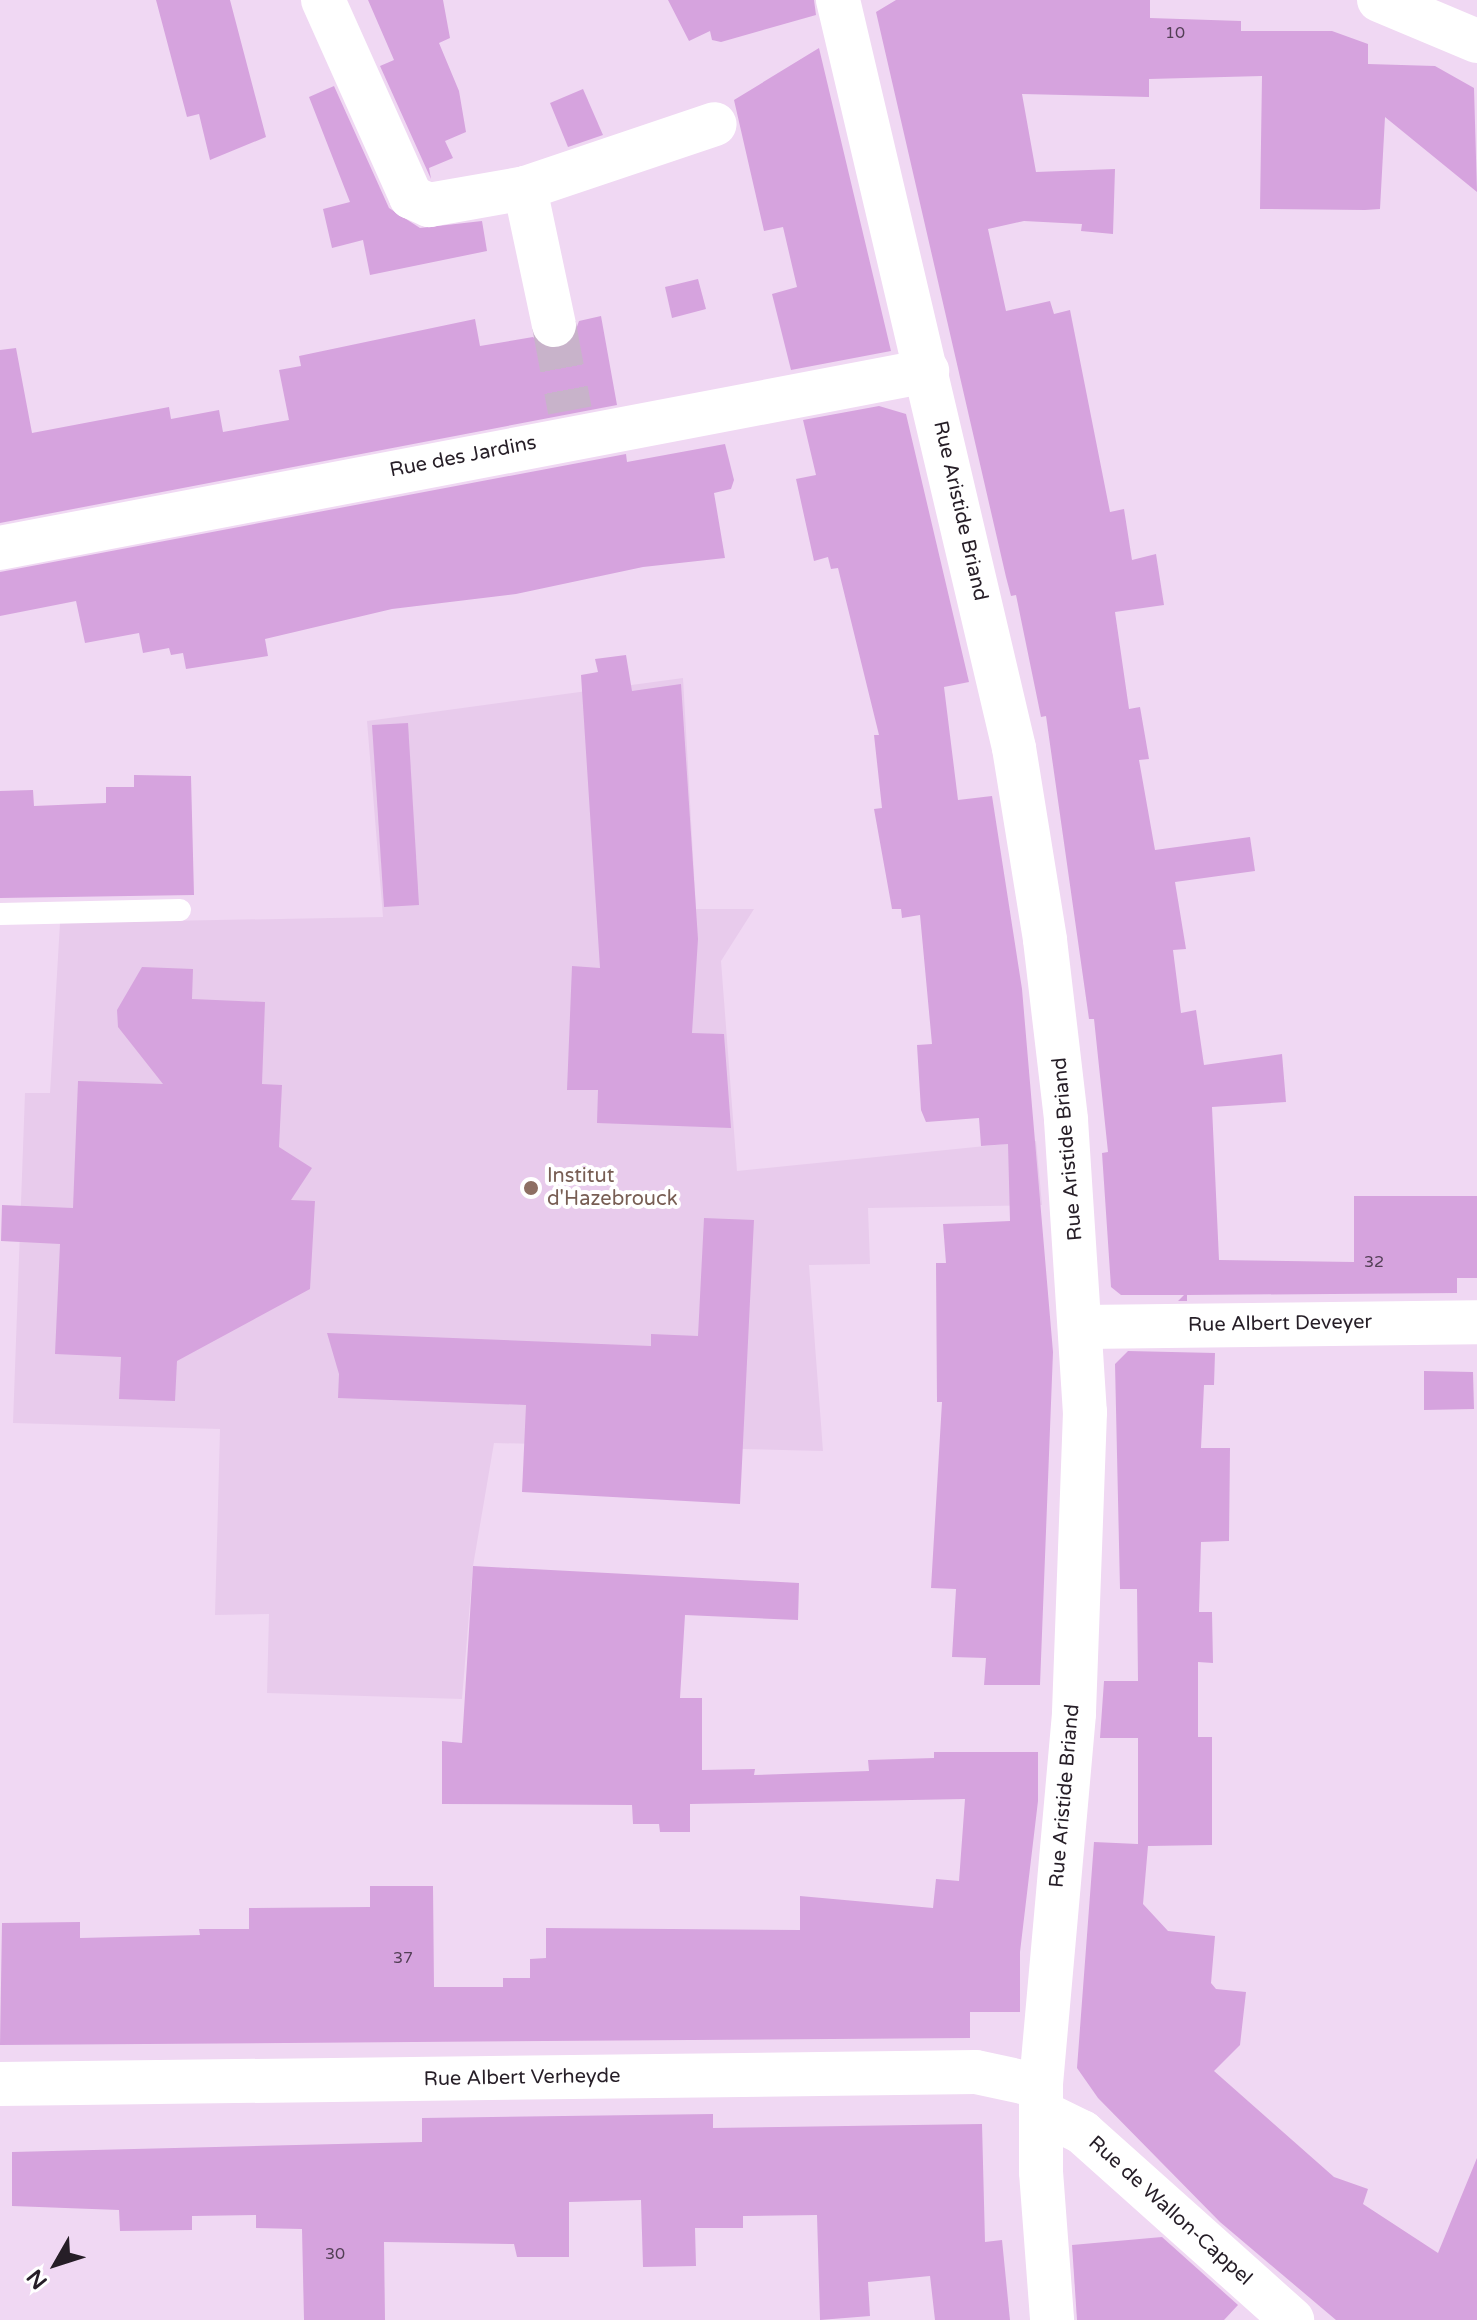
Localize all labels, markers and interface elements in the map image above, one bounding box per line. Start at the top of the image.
house number: 10 [1165,23,1185,43]
street label: Rue Aristide Briand [928,419,992,603]
street label: Rue des Jardins [388,431,538,483]
street label: Rue Aristide Briand [1048,1056,1088,1242]
place label: Institut d'Hazebrouck [547,1164,678,1211]
marker: Institut d'Hazebrouck [522,1179,540,1197]
house number: 32 [1364,1252,1384,1272]
street label: Rue Albert Deveyer [1188,1310,1372,1338]
street label: Rue Aristide Briand [1045,1703,1085,1889]
house number: 37 [393,1948,413,1968]
street label: Rue Albert Verheyde [423,2064,621,2092]
street label: Rue de Wallon-Cappel [1083,2131,1257,2291]
north arrow [16,2224,96,2304]
house number: 30 [325,2244,345,2264]
text: N [22,2264,53,2294]

